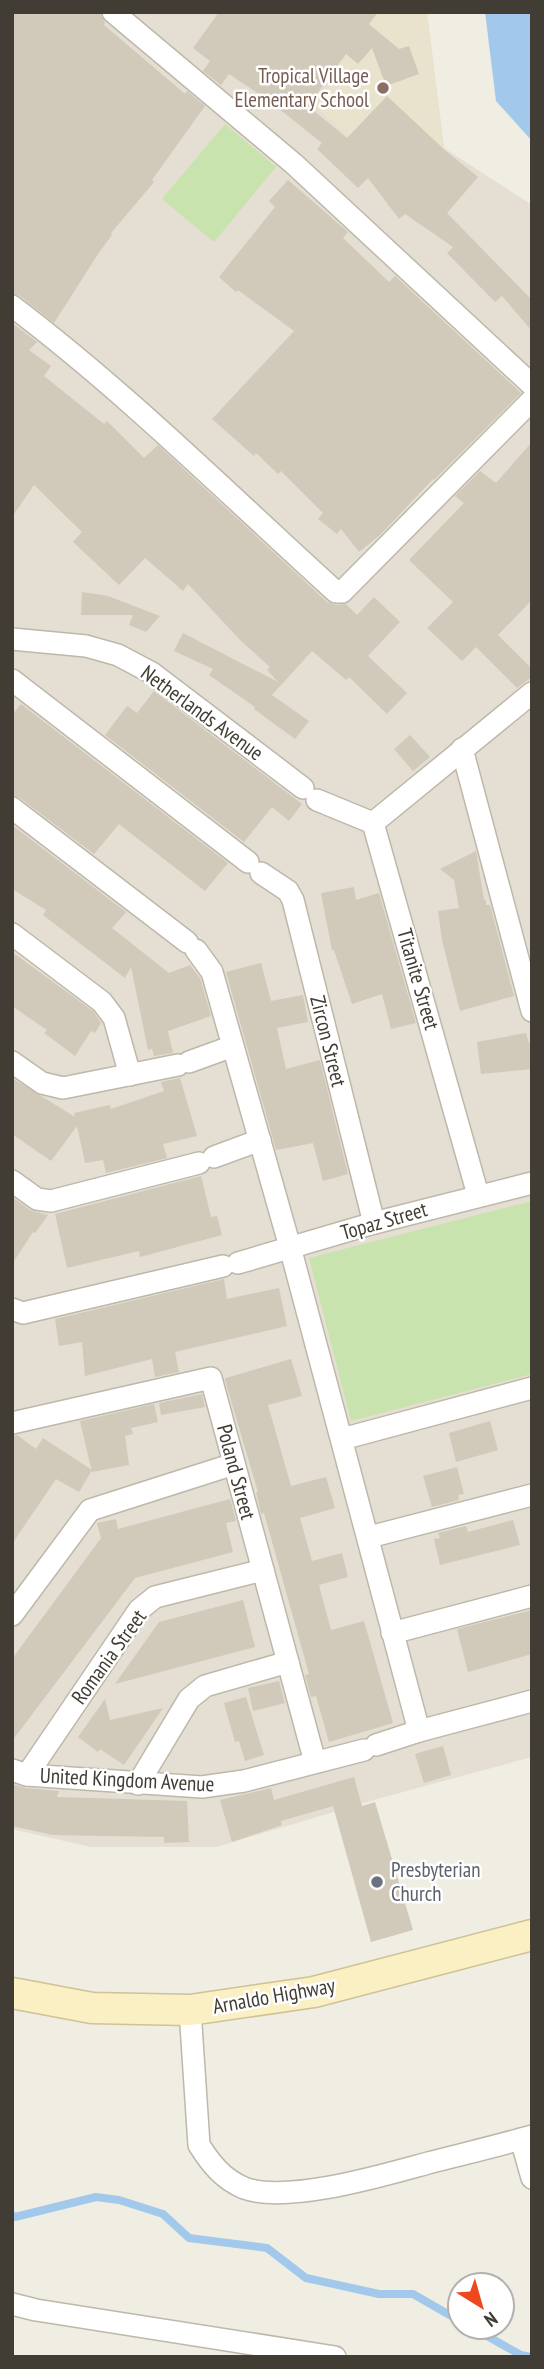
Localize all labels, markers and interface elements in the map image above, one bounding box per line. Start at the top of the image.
place label: Tropical Village Elementary School [234,62,369,113]
marker: Tropical Village Elementary School [375,80,391,96]
street label: Netherlands Avenue [136,659,269,766]
street label: Titanite Street [391,925,446,1033]
street label: Zircon Street [304,993,353,1089]
street label: Topaz Street [337,1195,430,1246]
street label: Poland Street [211,1421,262,1523]
street label: Romania Street [65,1604,152,1709]
street label: United Kingdom Avenue [39,1761,215,1798]
place label: Presbyterian Church [391,1856,480,1907]
marker: Presbyterian Church [369,1874,385,1890]
street label: Arnaldo Highway [211,1971,337,2020]
north arrow [446,2271,516,2341]
text: N [480,2307,503,2332]

